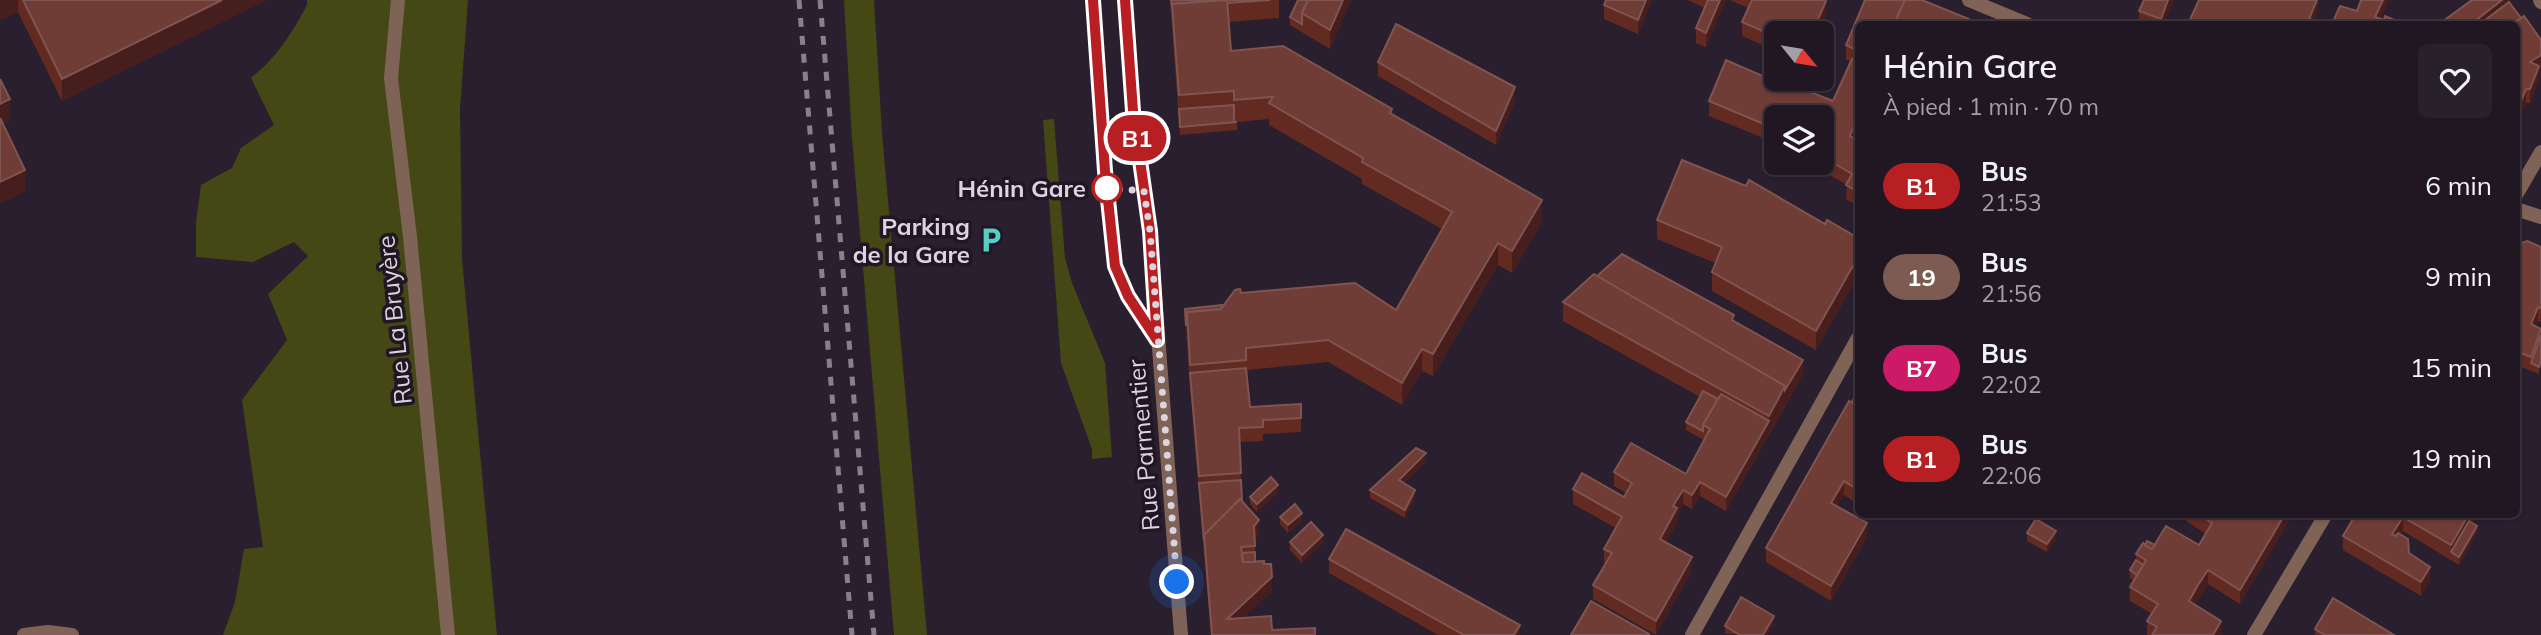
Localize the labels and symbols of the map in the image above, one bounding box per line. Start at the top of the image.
north arrow [1764,21,1834,91]
line badge: B1 [1106,115,1168,161]
place label: Hénin Gare [957,173,1086,203]
marker: Hénin Gare [1092,173,1122,203]
place label: Parking de la Gare [853,211,970,269]
parking icon: Parking de la Gare [976,225,1006,255]
street label: Rue La Bruyère [370,234,418,406]
street label: Rue Parmentier [1121,358,1165,532]
your location [1159,564,1194,599]

